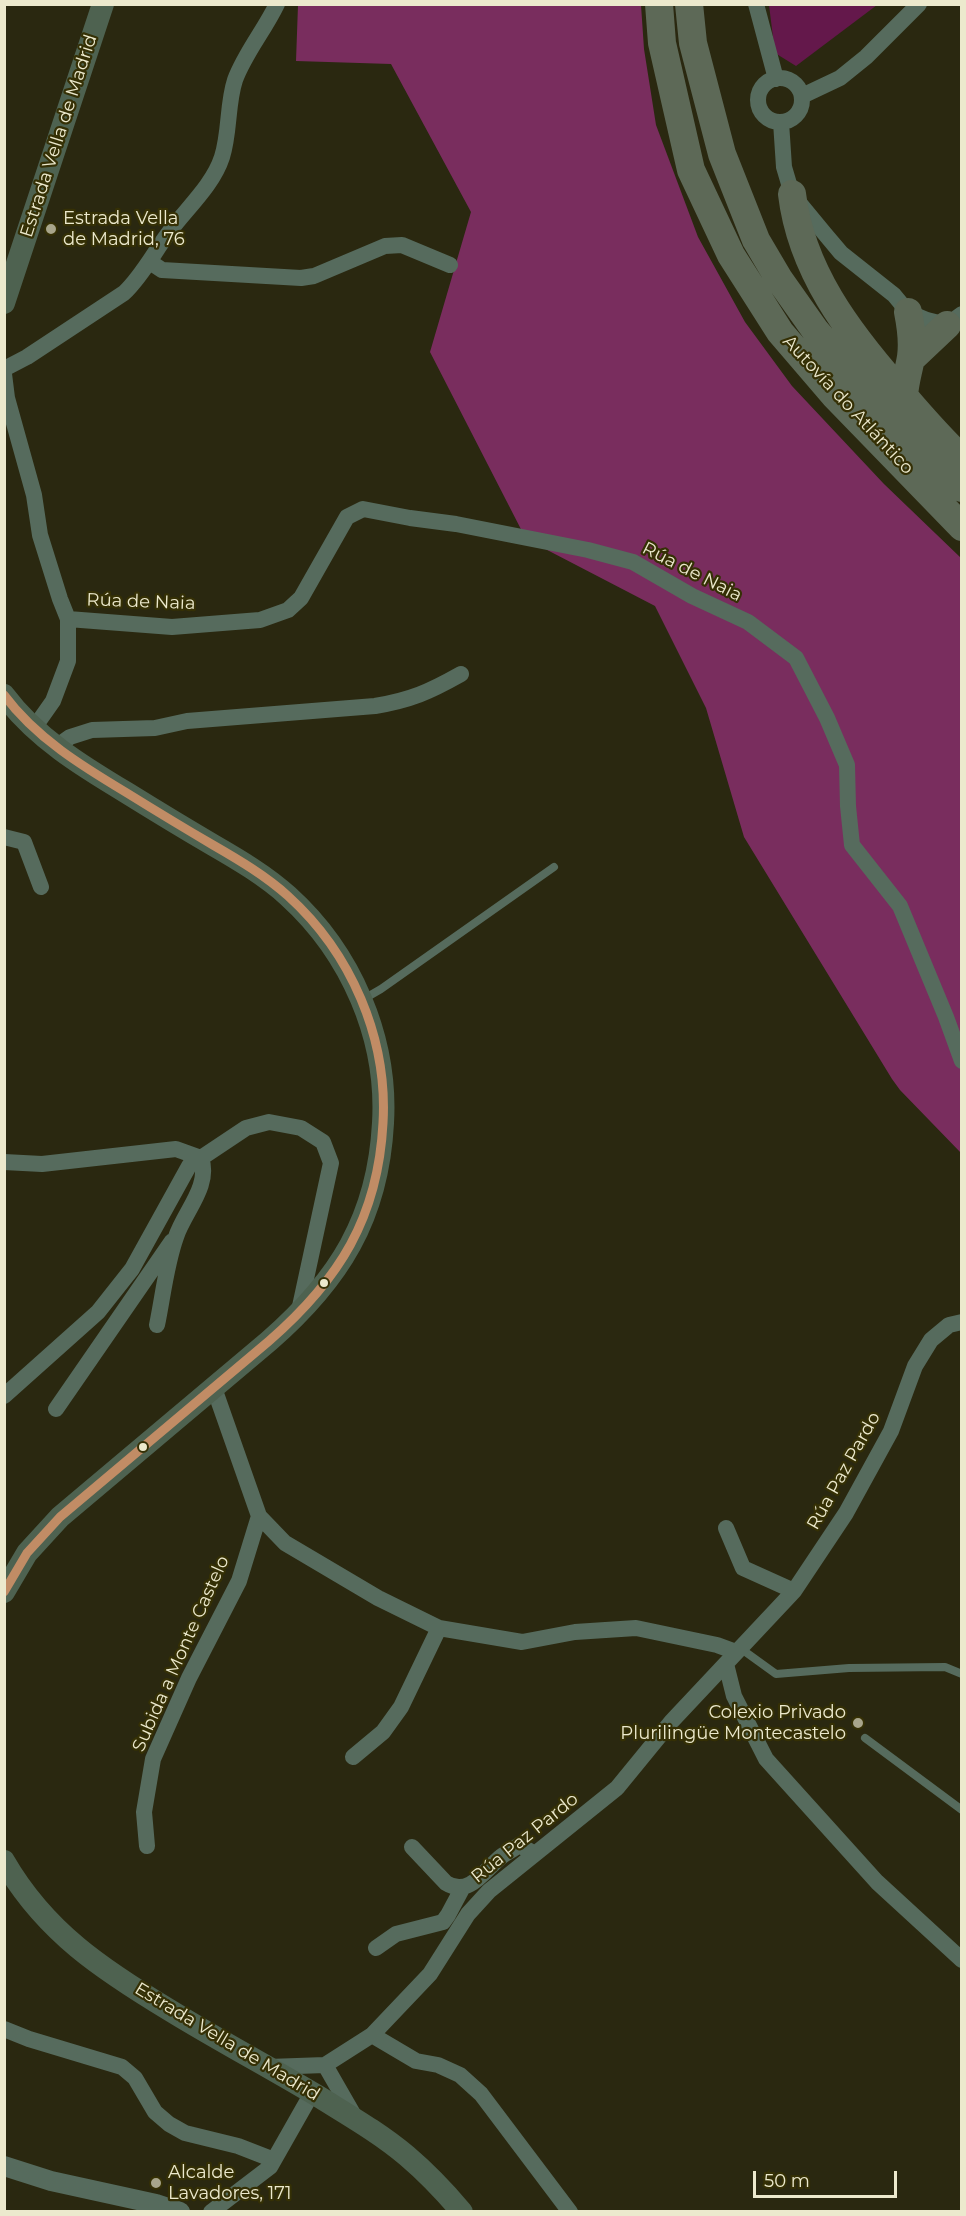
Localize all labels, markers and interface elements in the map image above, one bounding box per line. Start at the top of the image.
street label: Estrada Vella de Madrid [16,32,102,240]
place label: Estrada Vella de Madrid, 76 [63,208,185,250]
marker: Estrada Vella de Madrid, 76 [44,222,58,236]
street label: Autovía do Atlántico [778,331,918,479]
street label: Rúa de Naia [639,538,745,606]
street label: Rúa de Naia [86,589,196,615]
unlabelled marker [318,1277,330,1289]
street label: Rúa Paz Pardo [803,1408,885,1534]
unlabelled marker [137,1441,149,1453]
street label: Subida a Monte Castelo [128,1553,234,1755]
place label: Colexio Privado Plurilingüe Montecastelo [620,1702,846,1744]
marker: Colexio Privado Plurilingüe Montecastelo [851,1716,865,1730]
street label: Rúa Paz Pardo [467,1788,583,1888]
street label: Estrada Vella de Madrid [131,1978,323,2106]
scale bar [756,2159,900,2197]
place label: Alcalde Lavadores, 171 [168,2162,292,2204]
text: 50 m [764,2170,810,2192]
marker: Alcalde Lavadores, 171 [149,2176,163,2190]

